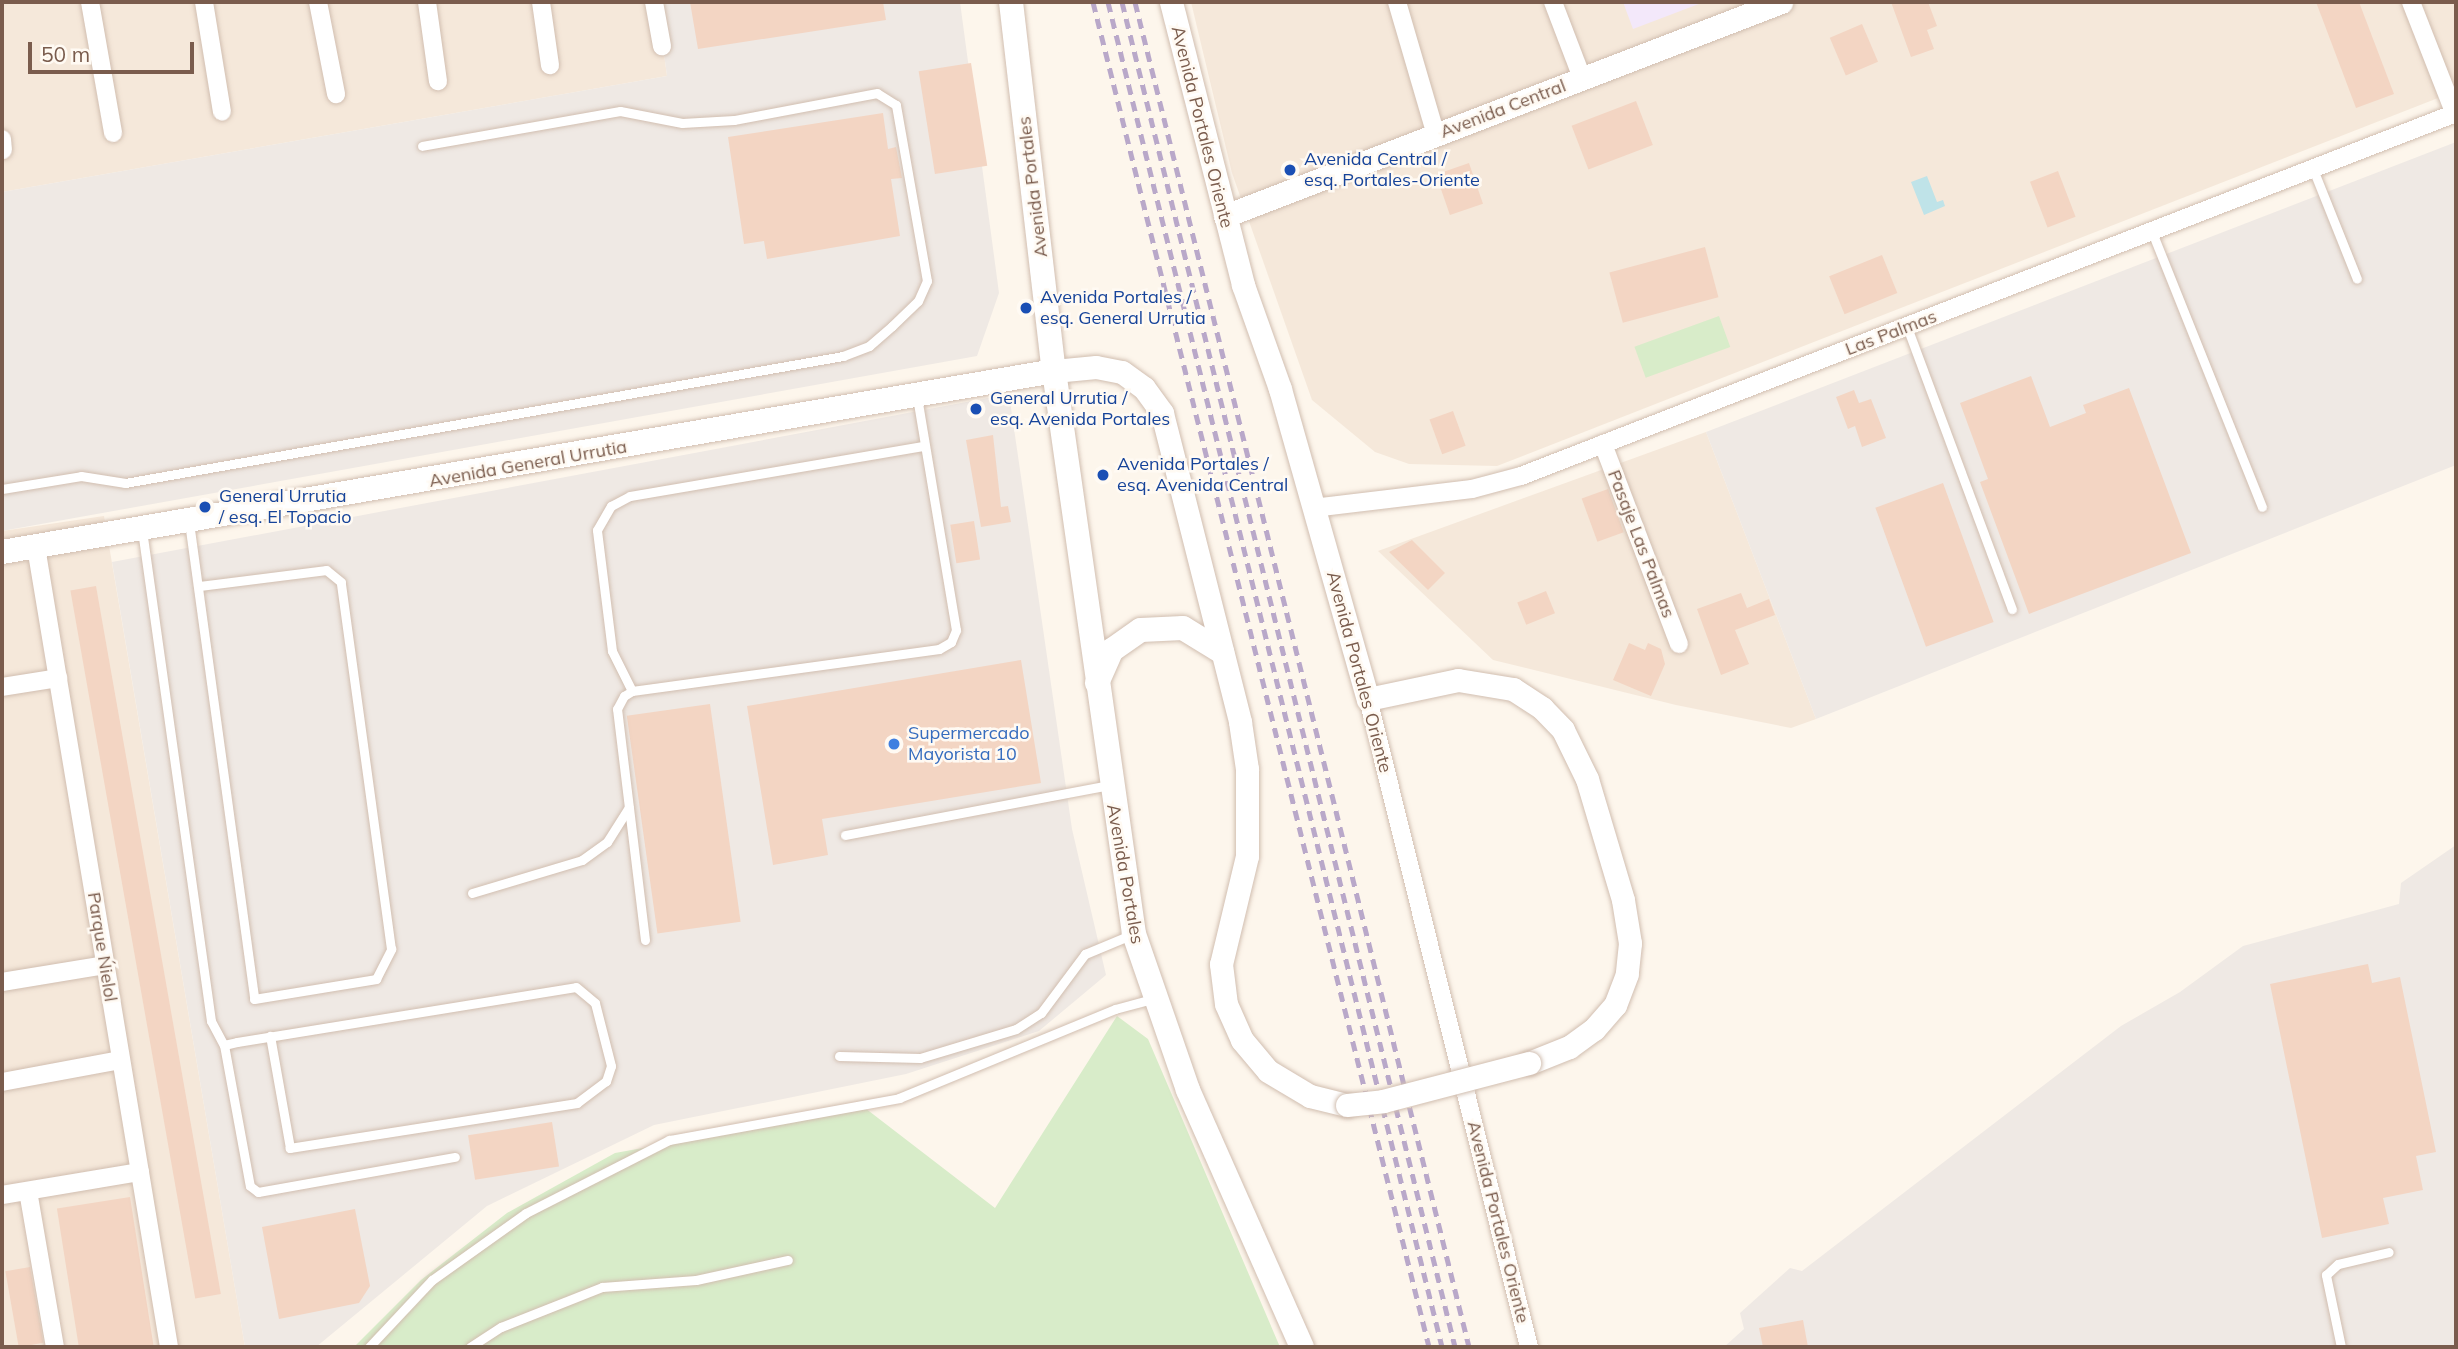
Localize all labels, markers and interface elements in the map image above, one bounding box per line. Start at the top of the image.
street label: Avenida Portales Oriente [1166,24,1238,230]
scale bar [32,28,198,72]
text: 50 m [41,41,90,67]
street label: Avenida Central [1437,75,1569,143]
street label: Avenida Portales [1014,115,1052,259]
place label: Avenida Central / esq. Portales-Oriente [1304,149,1480,192]
marker: Avenida Central / esq. Portales-Oriente [1282,162,1298,178]
place label: Avenida Portales / esq. General Urrutia [1040,287,1206,330]
marker: Avenida Portales / esq. General Urrutia [1018,300,1034,316]
street label: Las Palmas [1842,306,1940,360]
place label: General Urrutia / esq. Avenida Portales [990,388,1170,430]
marker: General Urrutia / esq. Avenida Portales [968,401,984,417]
street label: Avenida General Urrutia [427,436,629,492]
place label: Avenida Portales / esq. Avenida Central [1117,454,1288,496]
marker: Avenida Portales / esq. Avenida Central [1095,467,1111,483]
street label: Pasaje Las Palmas [1603,467,1679,621]
place label: General Urrutia / esq. El Topacio [219,486,352,528]
marker: General Urrutia / esq. El Topacio [197,499,213,515]
street label: Avenida Portales Oriente [1322,569,1396,775]
place label: Supermercado Mayorista 10 [908,723,1029,766]
marker: Supermercado Mayorista 10 [886,736,902,752]
street label: Avenida Portales [1102,802,1148,946]
street label: Parque Ńielol [83,891,121,1003]
street label: Avenida Portales Oriente [1462,1119,1534,1325]

